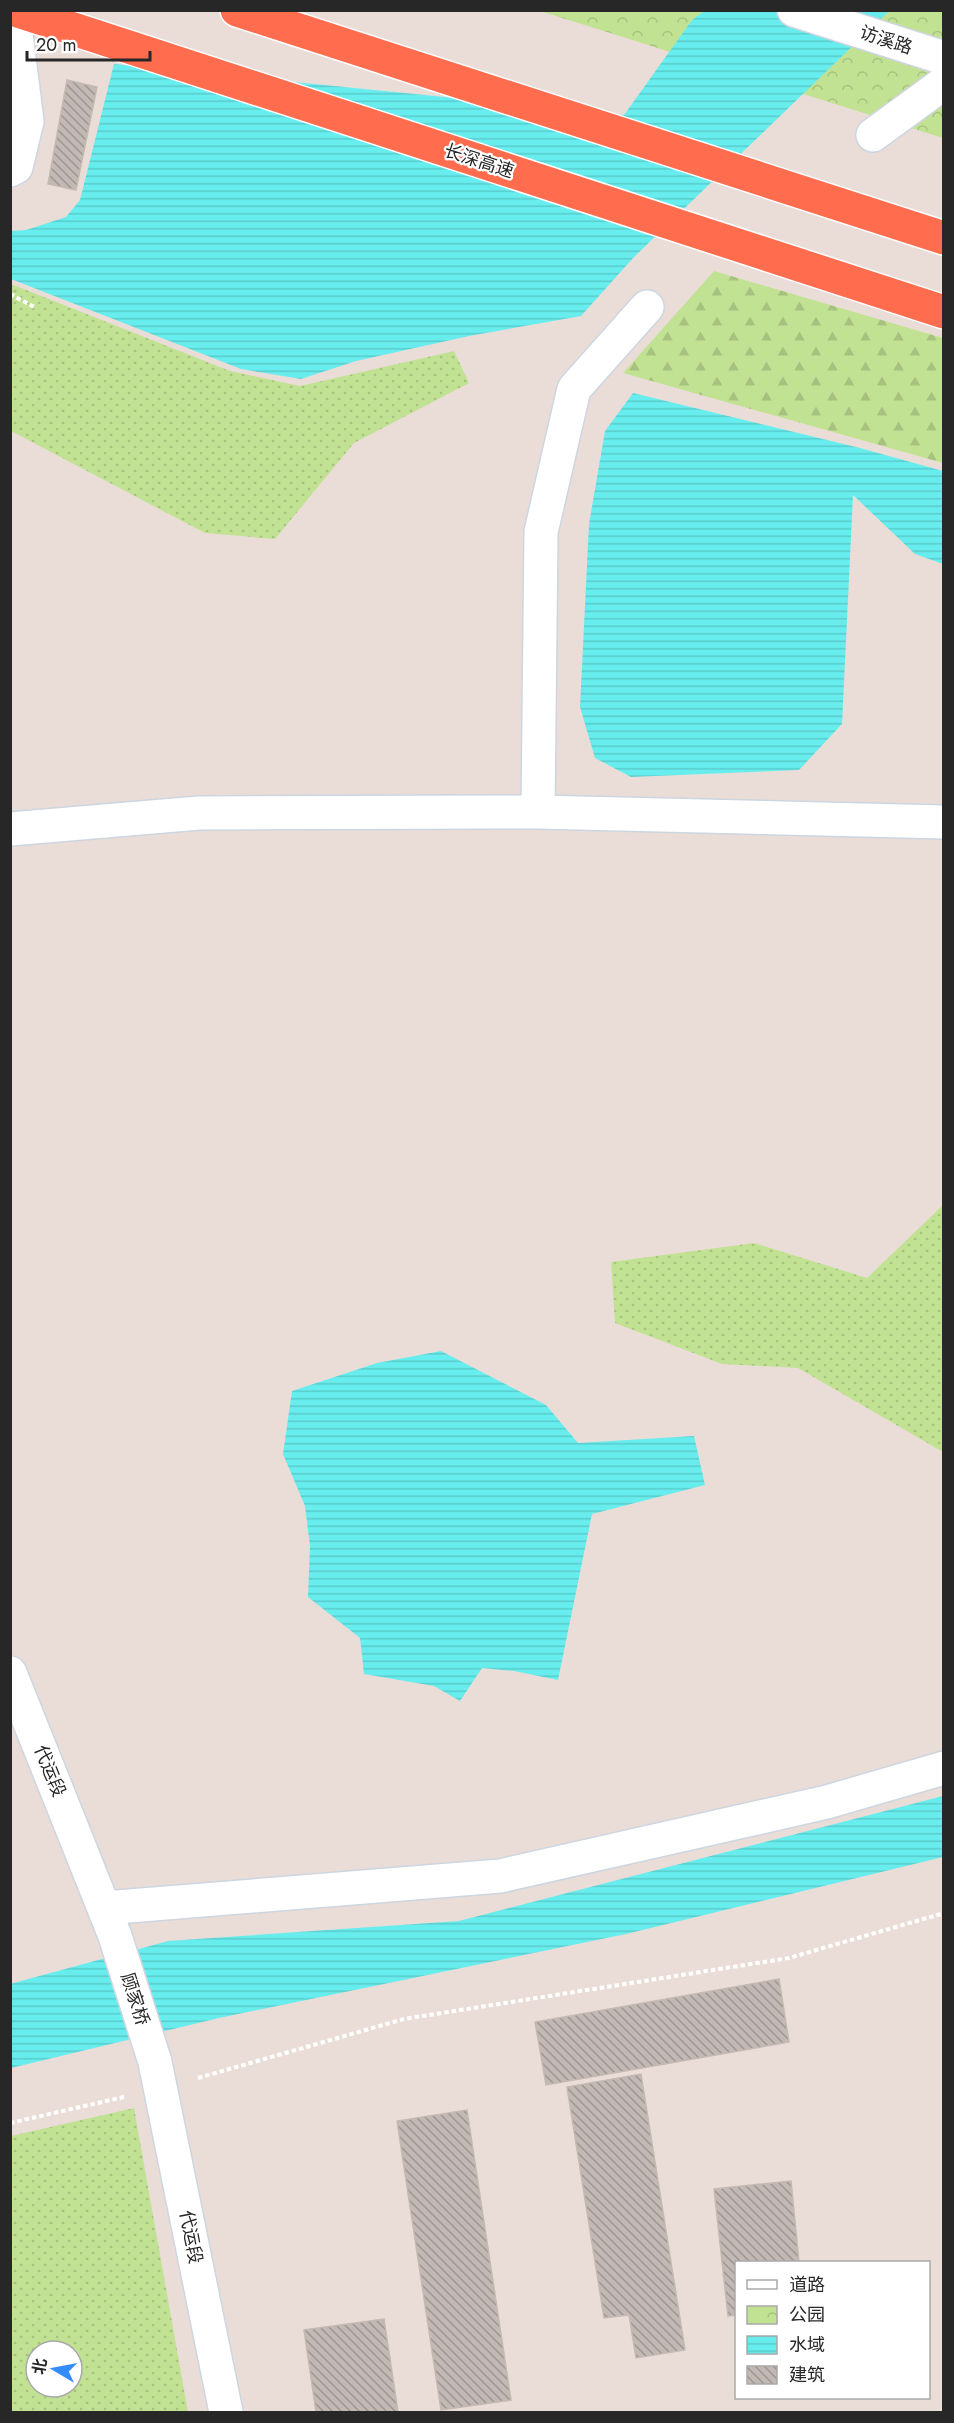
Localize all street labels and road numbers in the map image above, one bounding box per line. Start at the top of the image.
street label: 访溪路 [856,19,916,61]
street label: 长深高速 [441,138,517,184]
street label: 代运段 [28,1741,72,1801]
street label: 顾家桥 [114,1969,156,2029]
street label: 代运段 [173,2208,209,2266]

